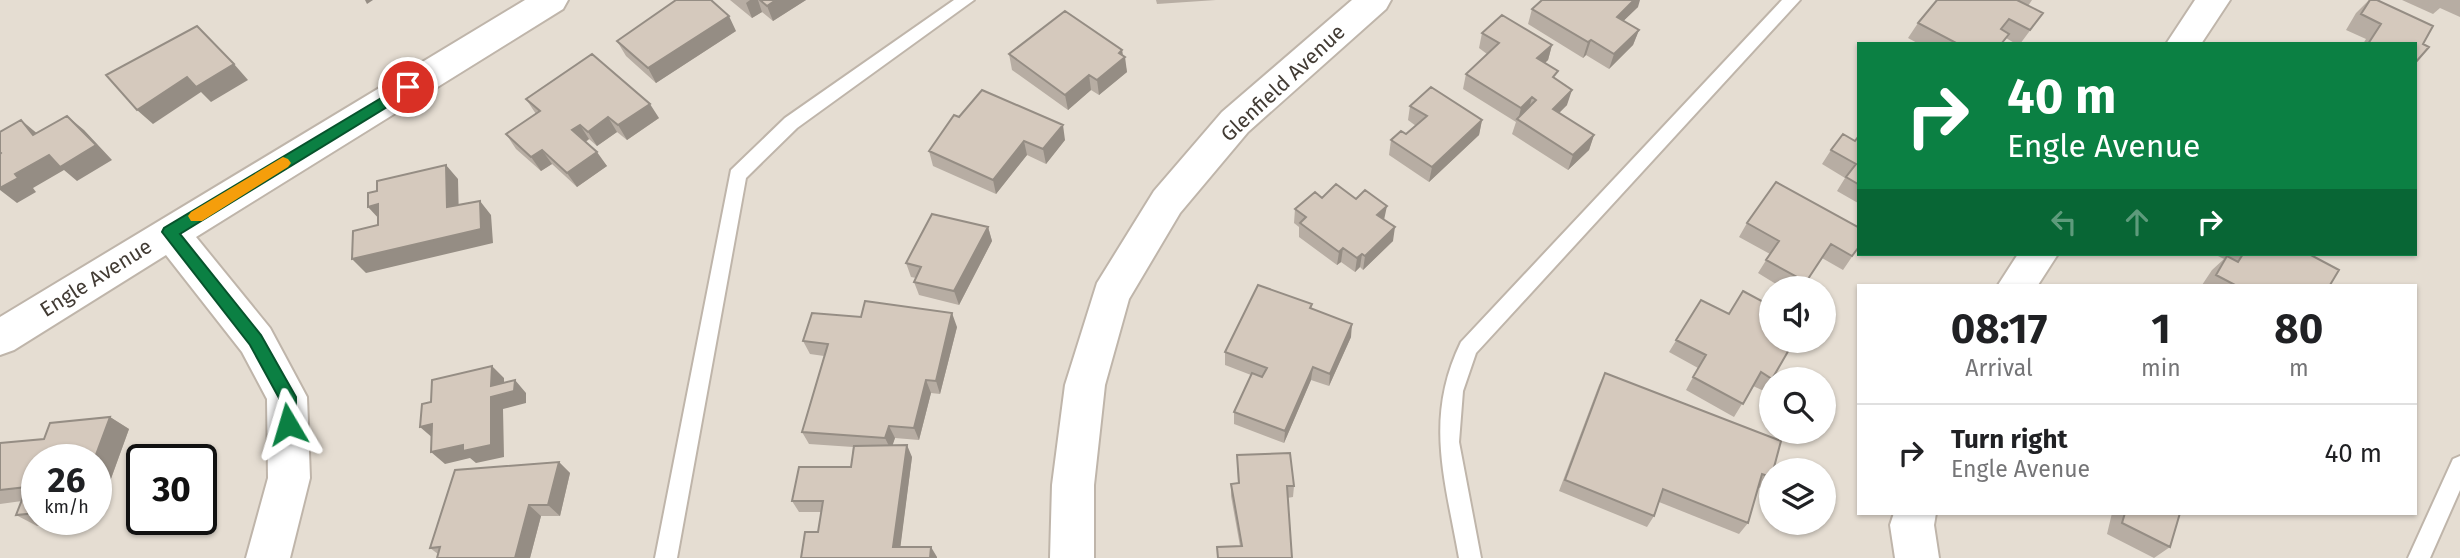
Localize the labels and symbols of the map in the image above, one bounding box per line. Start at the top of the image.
street label: Glenfield Avenue [1215,19,1351,147]
pin [378,57,438,117]
street label: Engle Avenue [35,233,157,323]
position arrow [251,387,325,461]
speed limit sign: 30 [126,444,217,535]

